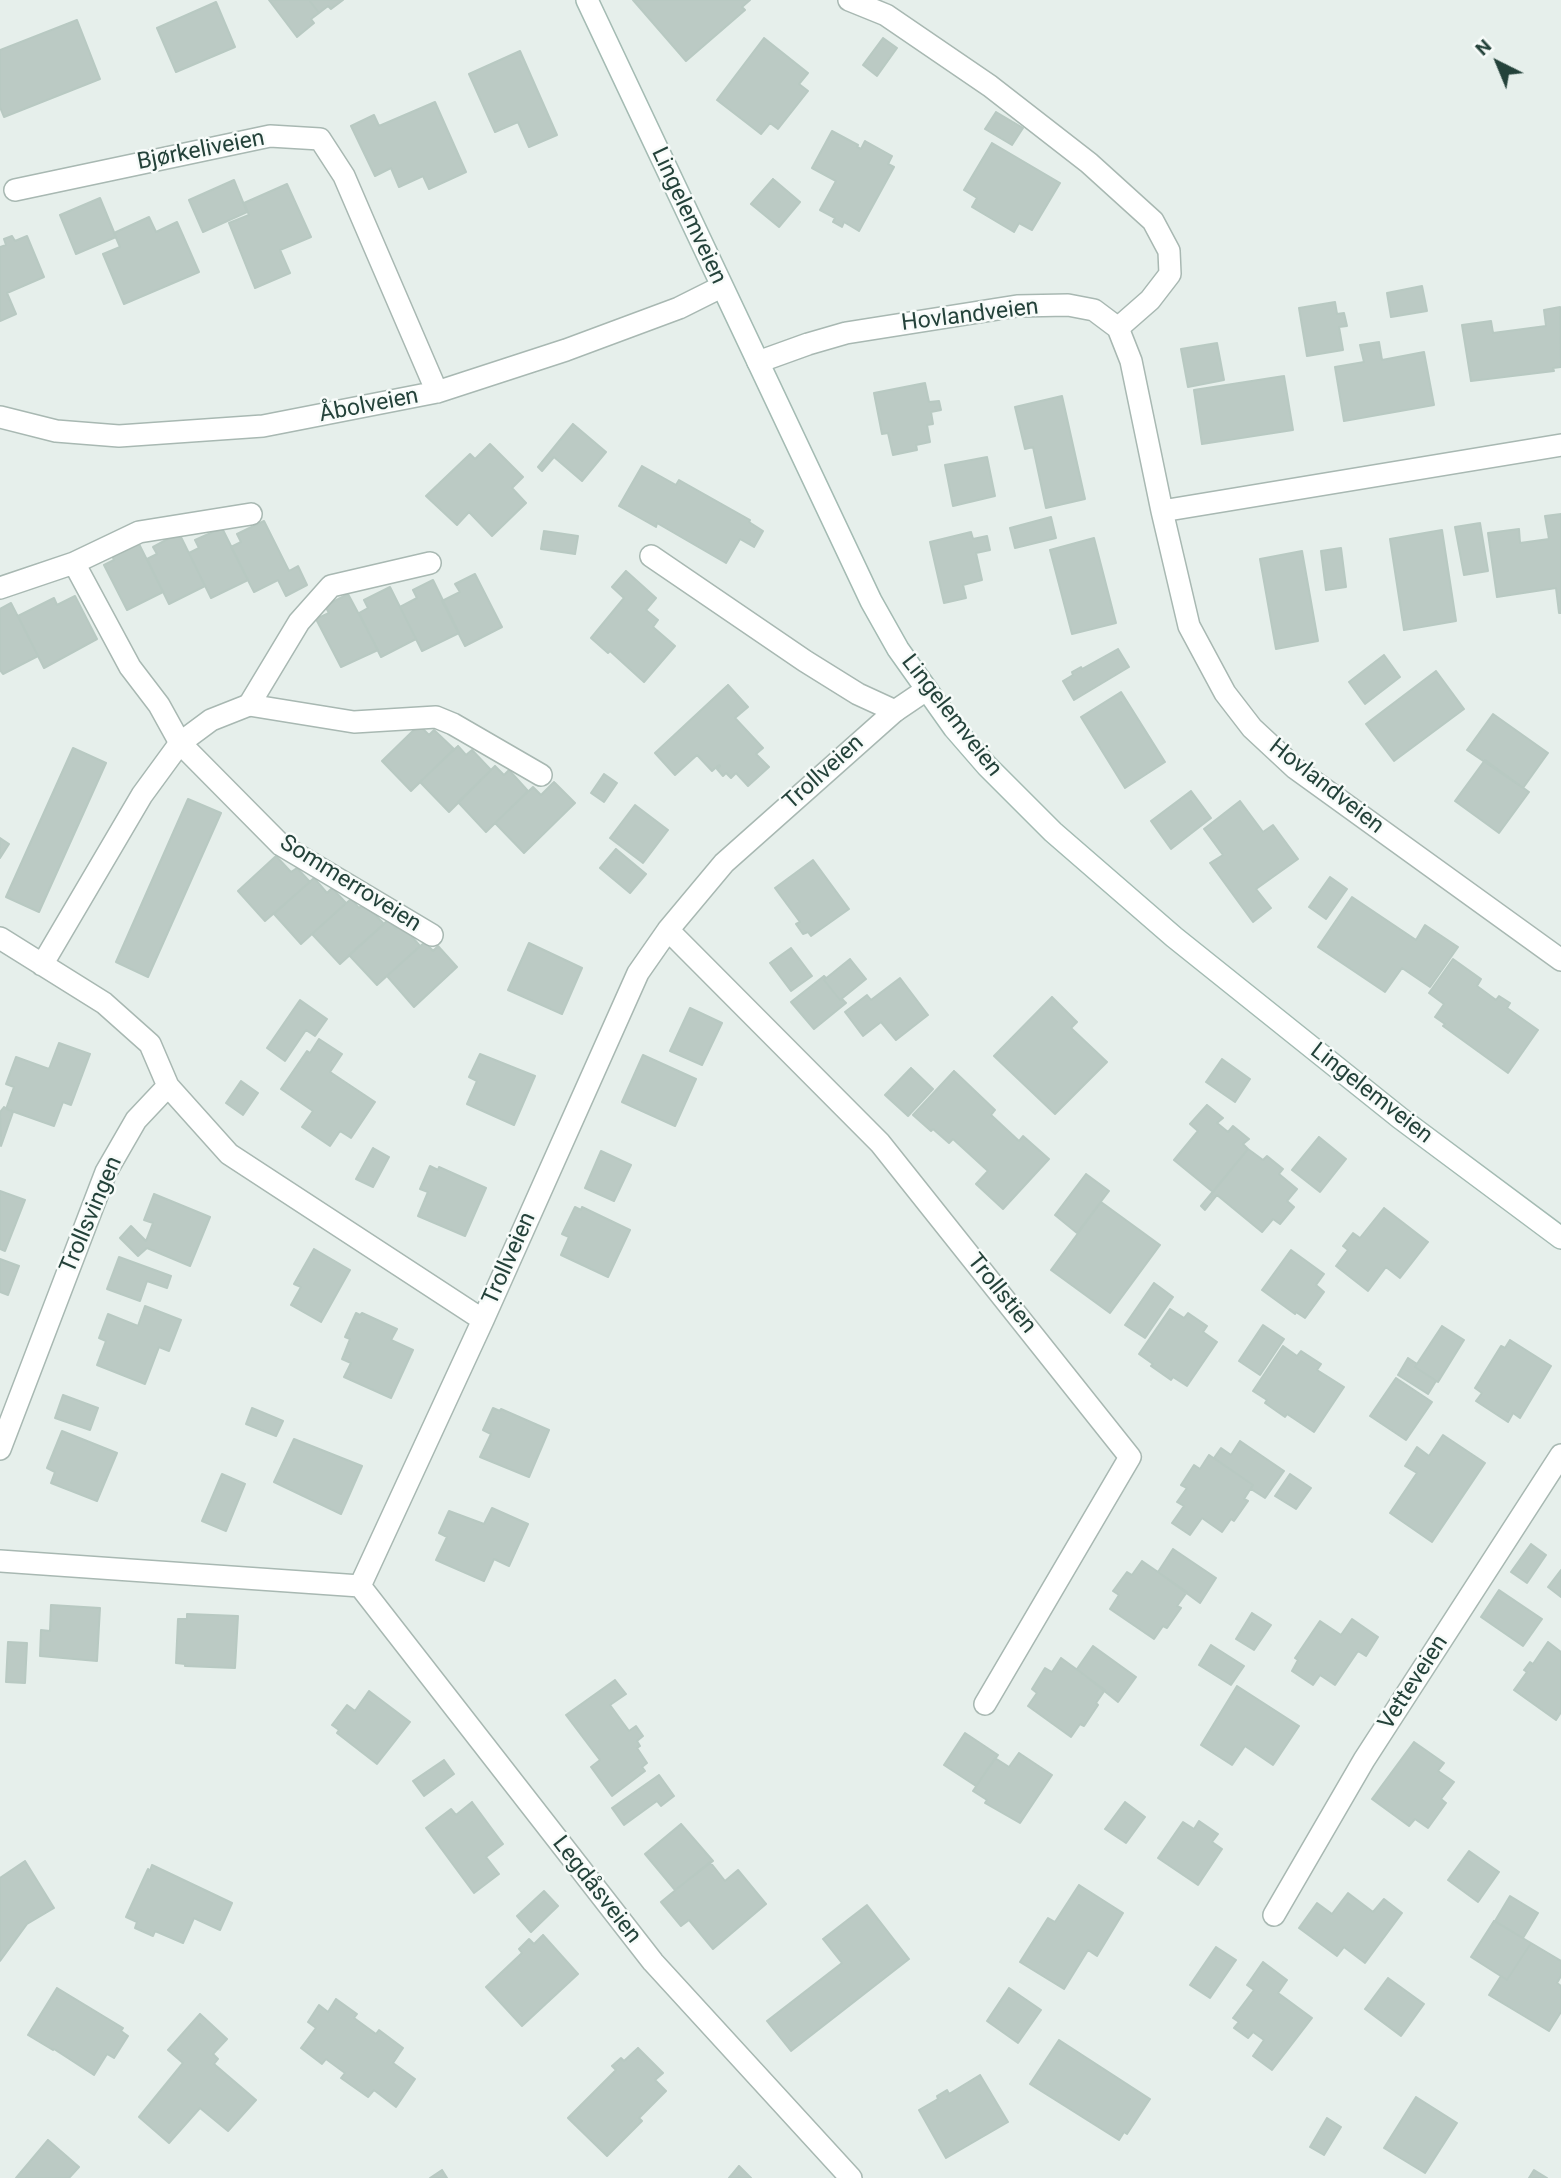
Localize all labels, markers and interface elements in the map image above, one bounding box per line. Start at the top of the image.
north arrow [1463,28,1533,98]
text: N [1471,34,1496,60]
street label: Bjørkeliveien [135,125,267,177]
street label: Lingelemveien [644,143,732,289]
street label: Hovlandveien [900,294,1040,338]
street label: Åbolveien [317,383,421,429]
street label: Lingelemveien [895,649,1007,783]
street label: Trollveien [778,730,870,816]
street label: Hovlandveien [1263,734,1389,840]
street label: Sommerroveien [274,830,426,938]
street label: Lingelemveien [1304,1038,1438,1150]
street label: Trollsvingen [55,1153,129,1277]
street label: Trollveien [477,1208,543,1310]
street label: Trollstien [960,1249,1042,1339]
street label: Vetteveien [1373,1631,1455,1735]
street label: Legdåsveien [546,1831,646,1949]

